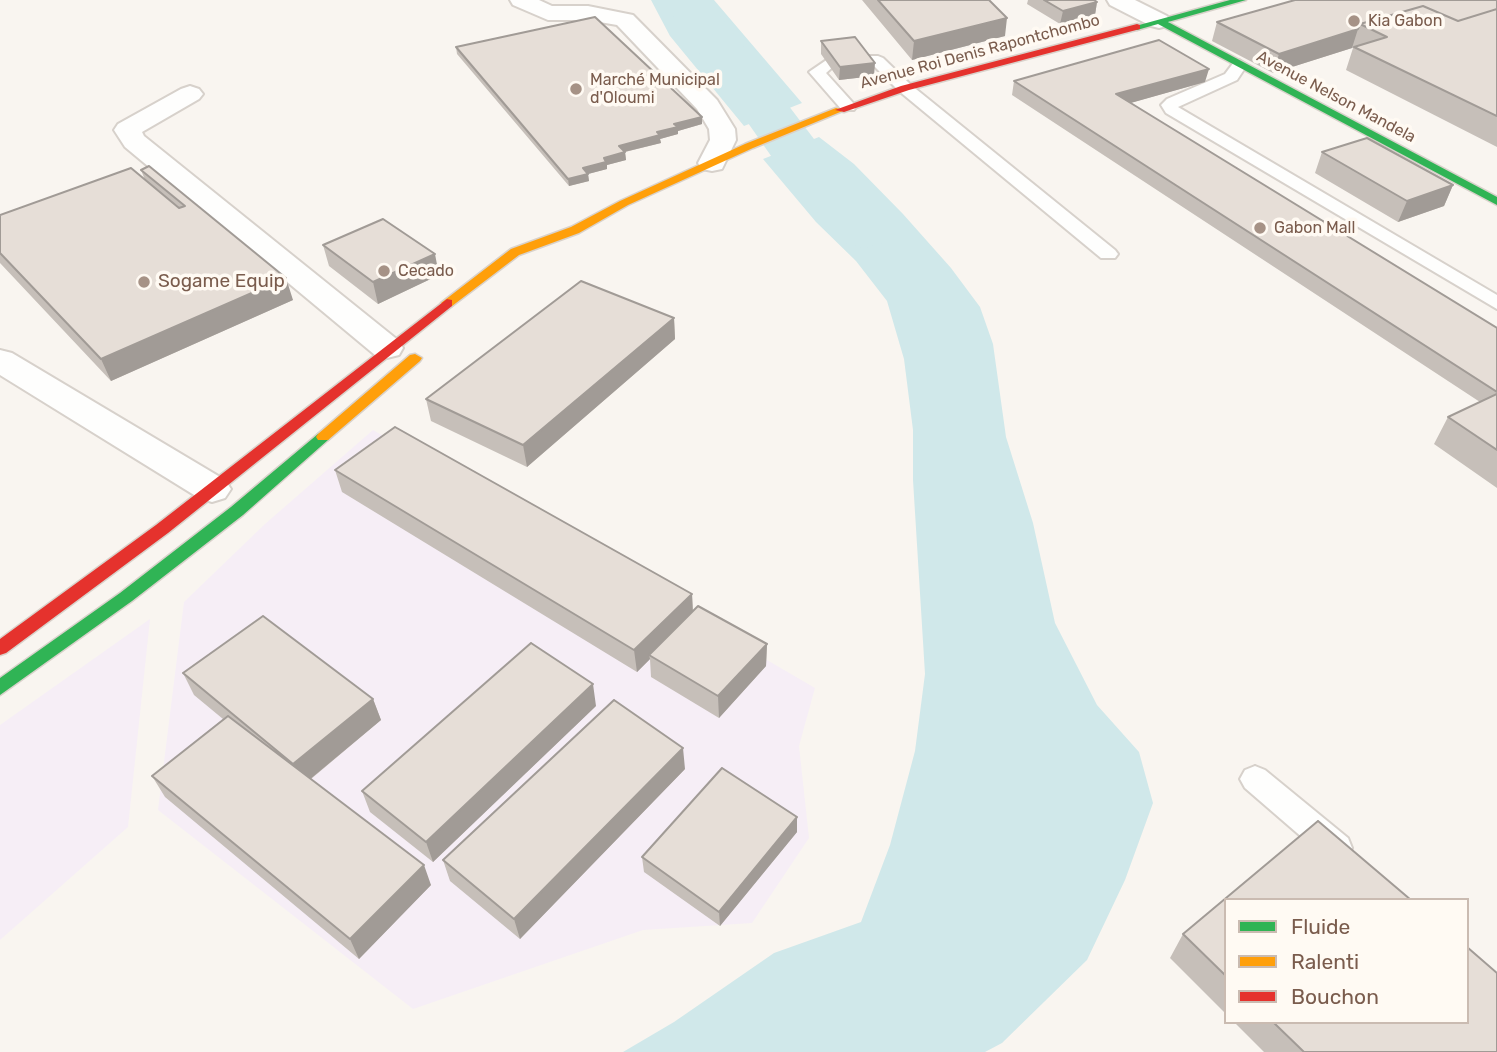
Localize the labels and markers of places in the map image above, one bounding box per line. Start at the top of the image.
place label: Kia Gabon [1368,11,1442,31]
marker: Kia Gabon [1346,13,1362,29]
place label: Marché Municipal d'Oloumi [590,70,720,108]
marker: Marché Municipal d'Oloumi [568,81,584,97]
place label: Gabon Mall [1274,218,1355,238]
marker: Gabon Mall [1252,220,1268,236]
place label: Cecado [398,261,454,281]
marker: Cecado [376,263,392,279]
place label: Sogame Equip [158,271,285,293]
marker: Sogame Equip [136,274,152,290]

